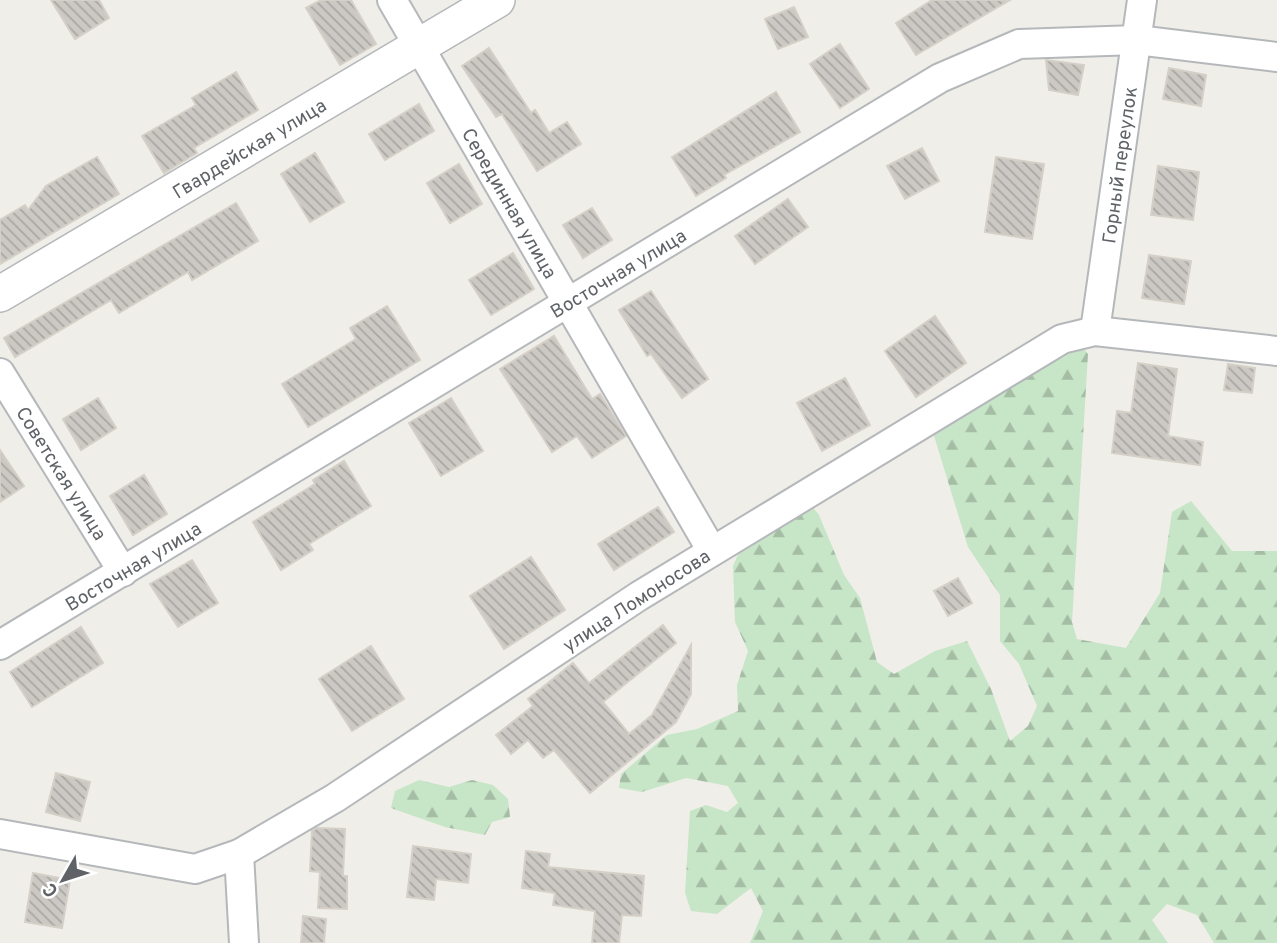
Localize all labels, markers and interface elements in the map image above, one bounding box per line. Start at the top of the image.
street label: Горный переулок [1098,85,1144,245]
street label: Гвардейская улица [169,94,331,205]
street label: Серединная улица [455,124,561,284]
street label: Восточная улица [547,225,692,325]
street label: Советская улица [10,403,111,545]
street label: Восточная улица [62,518,207,618]
street label: улица Ломоносова [559,545,715,658]
north arrow [28,845,98,915]
text: С [38,877,64,902]

